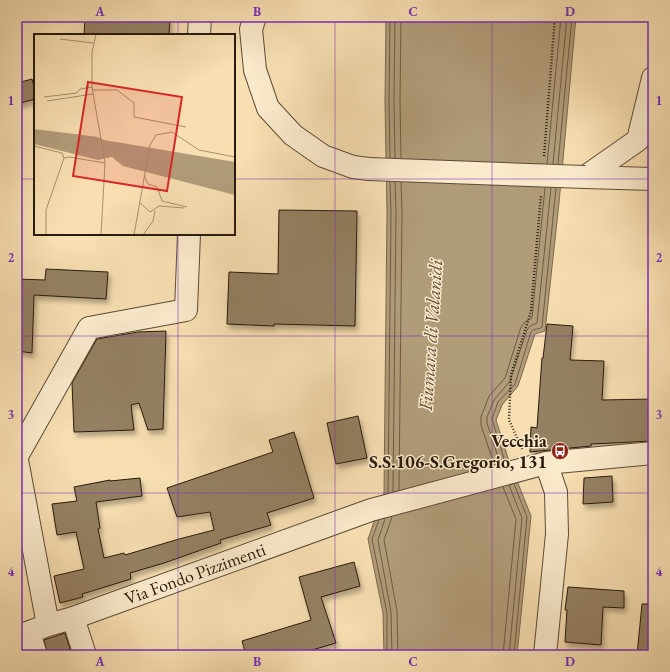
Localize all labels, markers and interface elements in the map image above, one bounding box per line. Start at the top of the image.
text: A [94,3,105,20]
text: B [253,3,261,20]
text: C [408,3,418,20]
text: D [565,3,575,20]
inset map [34,34,235,235]
text: 1 [8,92,15,109]
text: 1 [656,92,663,109]
text: 2 [8,249,15,266]
text: 2 [656,249,663,266]
water label: Fiumara di Valanidi [413,257,448,413]
text: 3 [8,406,15,423]
text: 3 [656,406,663,423]
place label: Vecchia S.S.106-S.Gregorio, 131 [369,429,547,473]
bus stop icon: Vecchia S.S.106-S.Gregorio, 131 [550,441,570,461]
street label: Via Fondo Pizzimenti [121,537,269,610]
text: 4 [8,563,15,580]
text: 4 [656,563,663,580]
text: A [94,653,105,670]
text: B [253,653,261,670]
text: C [408,653,418,670]
text: D [565,653,575,670]

